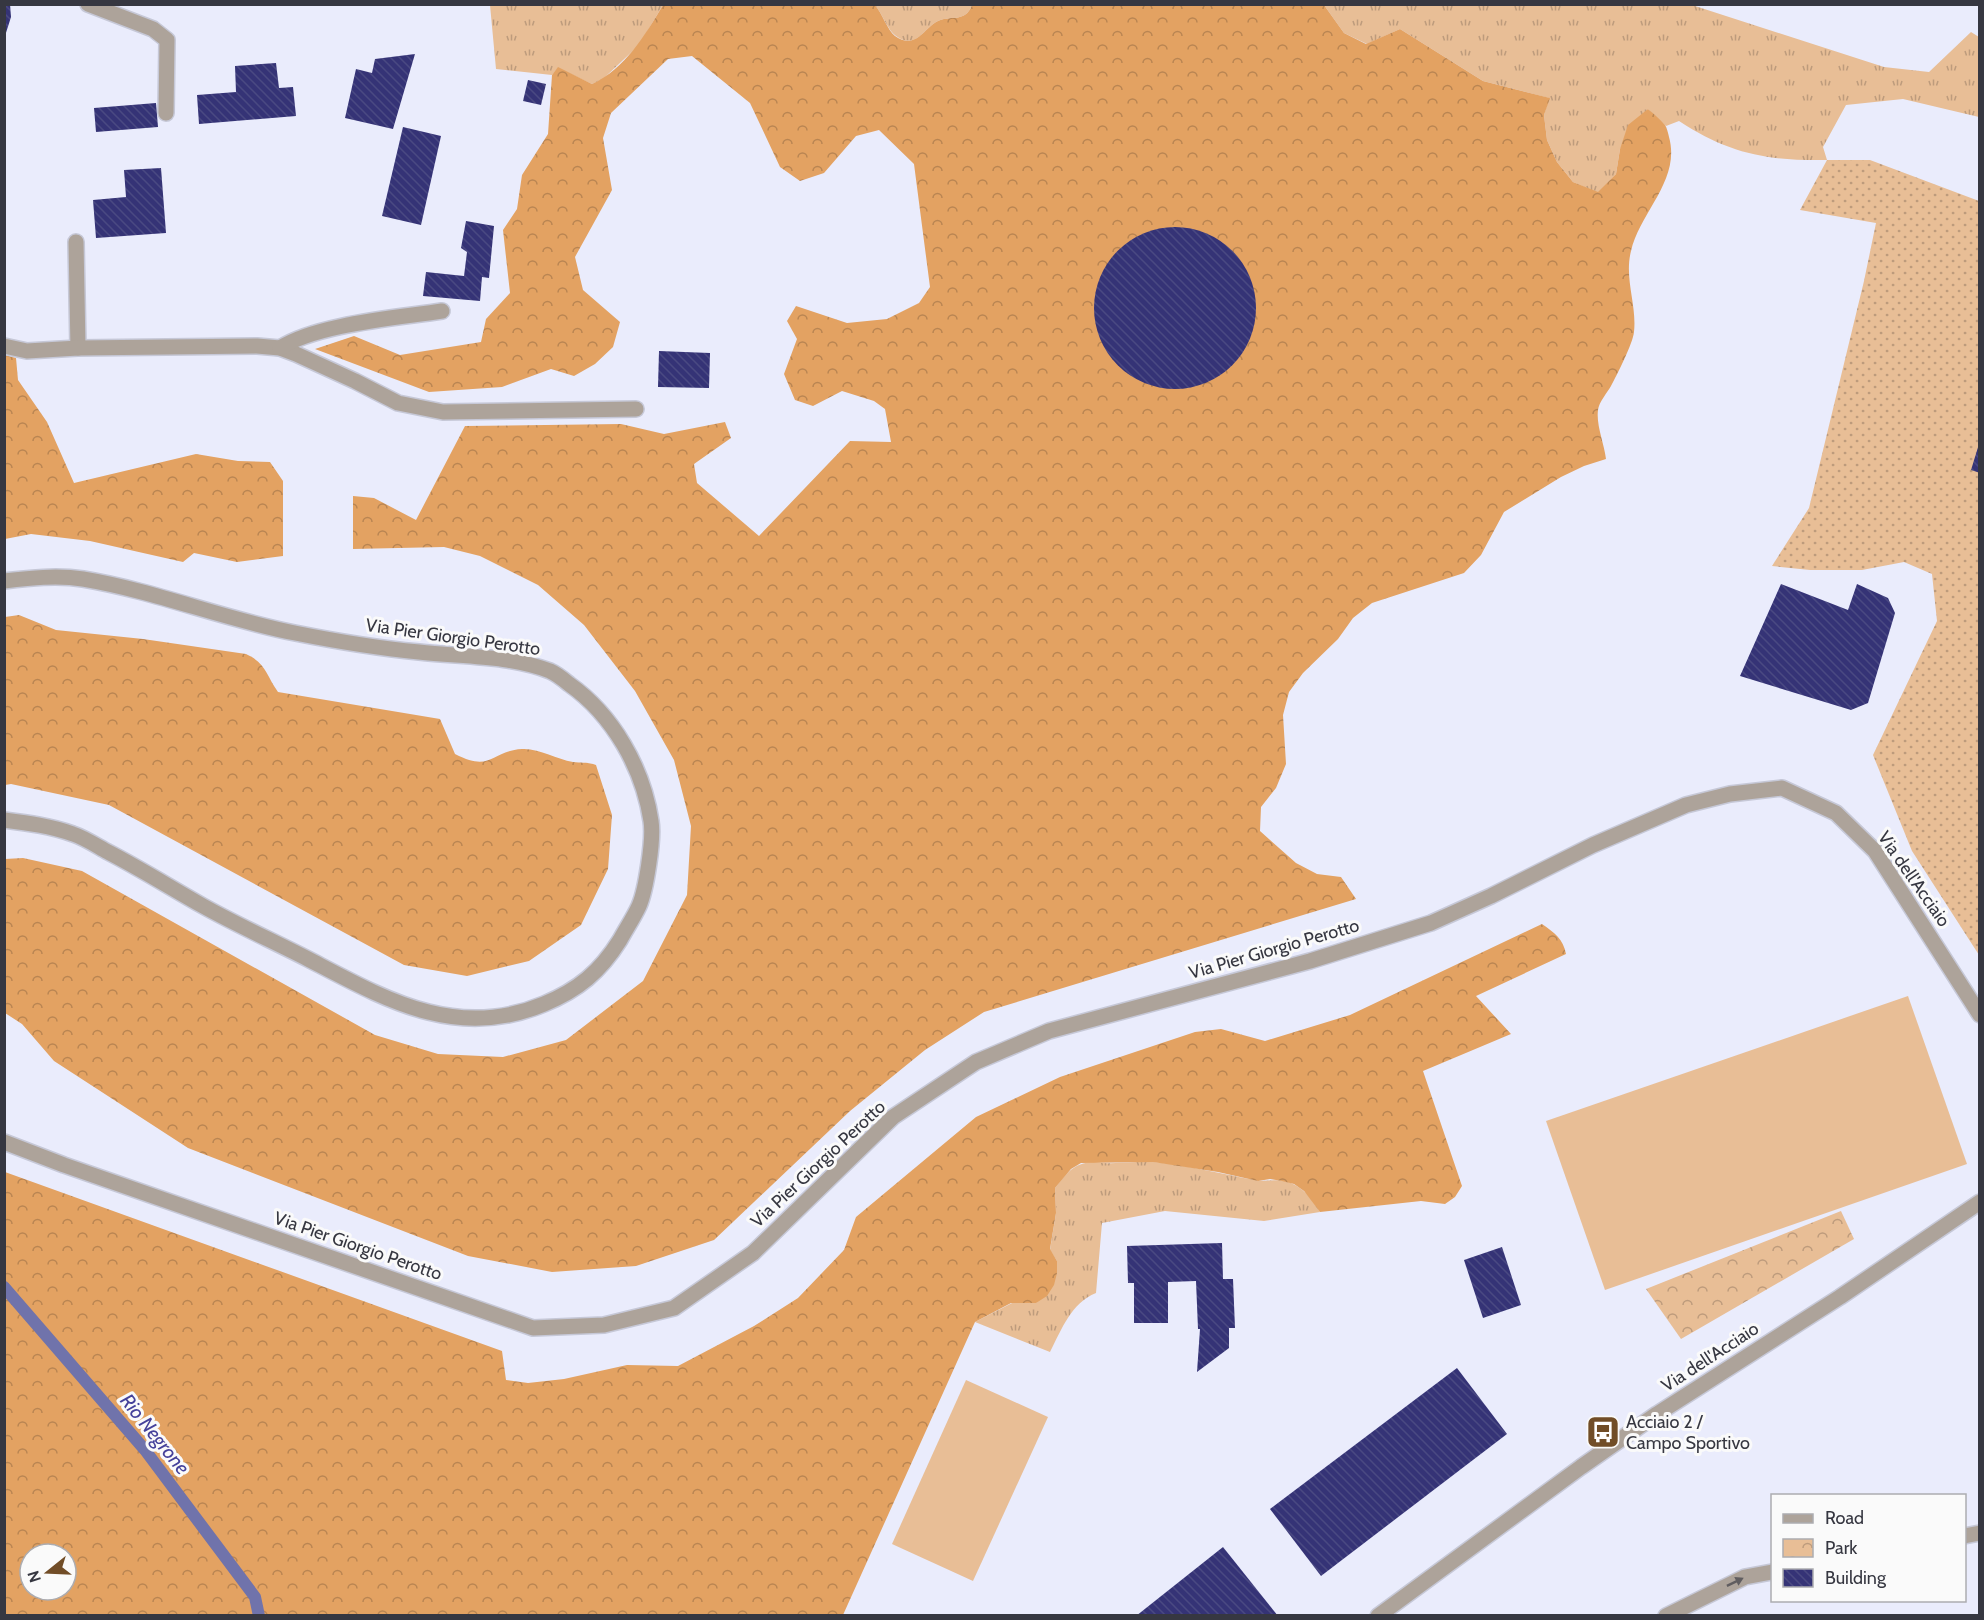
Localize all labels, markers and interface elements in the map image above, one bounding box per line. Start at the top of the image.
street label: Via Pier Giorgio Perotto [364,614,542,660]
street label: Via dell'Acciaio [1873,827,1955,931]
street label: Via Pier Giorgio Perotto [1186,914,1362,984]
street label: Via Pier Giorgio Perotto [746,1096,890,1232]
street label: Via Pier Giorgio Perotto [271,1207,445,1285]
street label: Via dell'Acciaio [1657,1317,1763,1397]
water label: Rio Negrone [115,1389,195,1479]
place label: Acciaio 2 / Campo Sportivo [1626,1411,1750,1454]
bus stop icon: Acciaio 2 / Campo Sportivo [1585,1414,1621,1450]
legend [1771,1494,1966,1602]
text: Road [1825,1507,1864,1529]
text: Park [1825,1537,1858,1559]
north arrow [18,1542,78,1602]
text: Building [1825,1567,1887,1589]
text: N [23,1568,45,1585]
one-way arrow [1727,1577,1744,1587]

